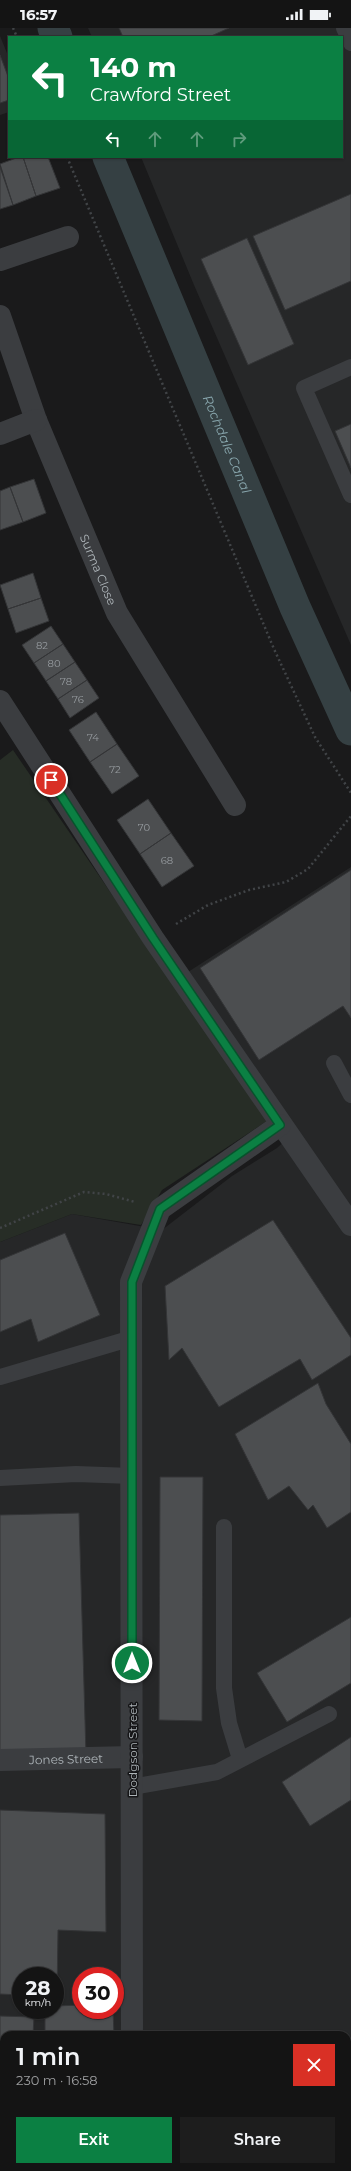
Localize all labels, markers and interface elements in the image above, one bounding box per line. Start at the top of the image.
text: 16:57 [20,5,57,24]
text: 140 m [90,50,177,84]
icon: left [24,52,76,104]
text: Crawford Street [90,84,231,106]
icon: left [102,128,124,150]
icon: ahead [144,128,166,150]
icon: ahead [186,128,208,150]
icon: right [228,128,250,150]
water label: Rochdale Canal [200,393,255,496]
street label: Surma Close [77,532,120,607]
house number: 82 [36,639,48,652]
house number: 80 [48,657,61,670]
house number: 78 [60,675,72,688]
house number: 76 [72,693,84,706]
house number: 74 [87,731,99,744]
pin [34,763,68,797]
house number: 72 [109,763,121,776]
icon: arrive [40,769,62,791]
house number: 70 [138,821,151,834]
house number: 68 [161,854,173,867]
position arrow [111,1642,153,1684]
street label: Dodgson Street [125,1703,140,1797]
street label: Jones Street [28,1750,103,1767]
speed limit sign: 30 [72,1967,124,2019]
text: 28 [26,1976,51,2000]
text: km/h [25,1996,51,2009]
text: 1 min [16,2042,80,2071]
button: close [293,2044,335,2086]
text: 230 m · 16:58 [16,2072,98,2088]
button: Exit [16,2117,172,2163]
button: Share [180,2117,335,2163]

